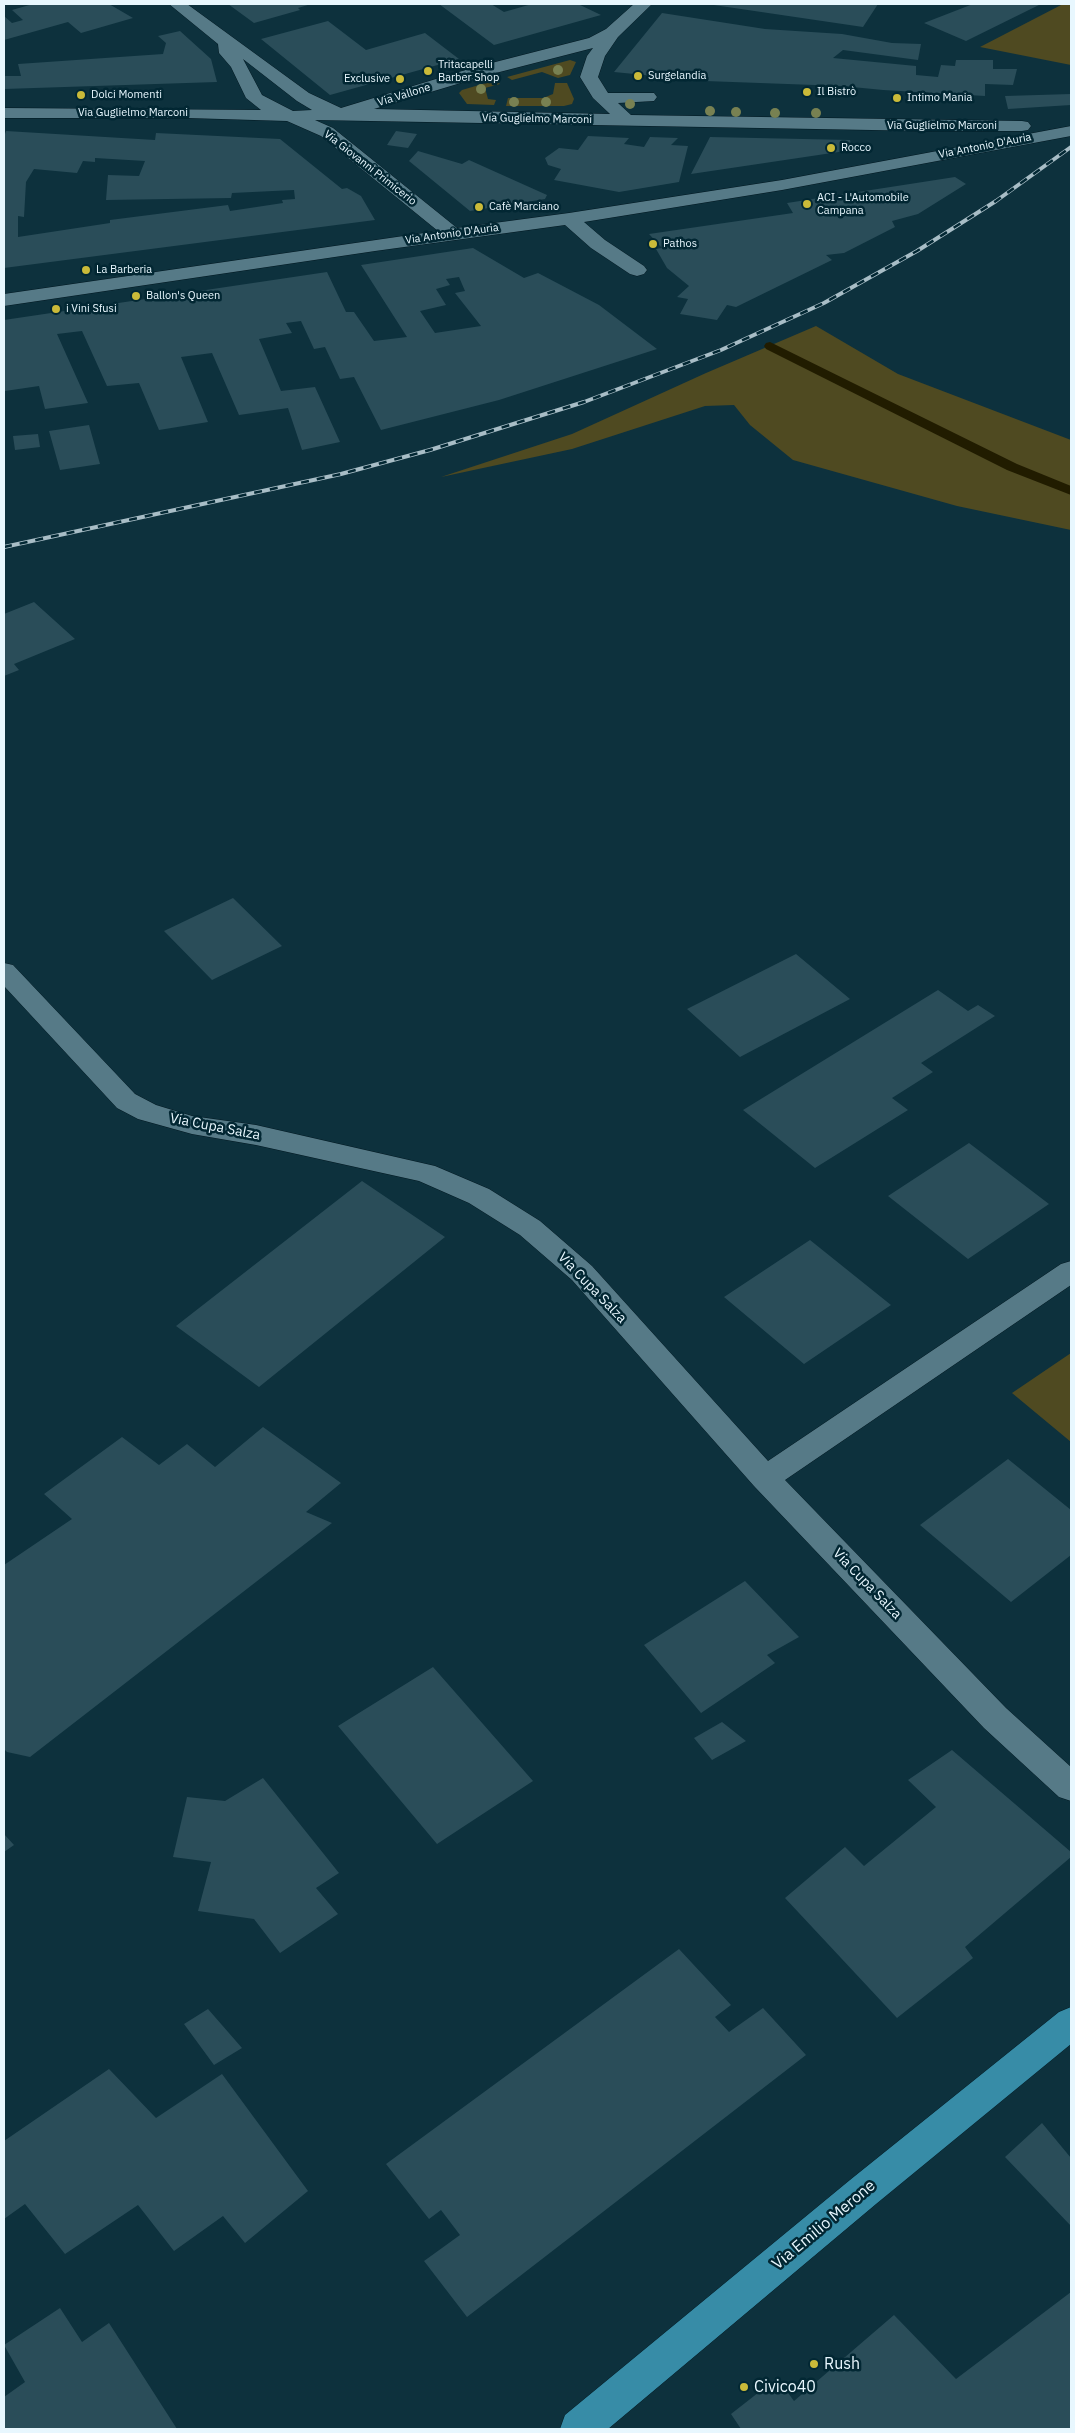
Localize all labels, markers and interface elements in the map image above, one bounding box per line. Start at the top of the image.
place label: Tritacapelli Barber Shop [438,58,499,84]
marker: Tritacapelli Barber Shop [422,65,434,77]
place label: Surgelandia [648,69,706,83]
marker: Surgelandia [632,70,644,82]
place label: Exclusive [344,72,390,86]
marker: Exclusive [394,73,406,85]
street label: Via Vallone [376,81,432,109]
place label: Il Bistrò [817,85,856,99]
marker: Il Bistrò [801,86,813,98]
place label: Dolci Momenti [91,88,162,102]
marker: Dolci Momenti [75,89,87,101]
place label: Intimo Mania [907,91,972,105]
marker: Intimo Mania [891,92,903,104]
street label: Via Guglielmo Marconi [78,106,188,120]
street label: Via Guglielmo Marconi [482,111,592,127]
street label: Via Guglielmo Marconi [887,119,997,133]
street label: Via Giovanni Primicerio [321,128,419,208]
street label: Via Antonio D'Auria [937,131,1033,161]
place label: Rocco [841,141,871,155]
marker: Rocco [825,142,837,154]
place label: ACI - L'Automobile Campana [817,191,909,217]
marker: ACI - L'Automobile Campana [801,198,813,210]
place label: Cafè Marciano [489,200,559,214]
marker: Cafè Marciano [473,201,485,213]
street label: Via Antonio D'Auria [404,221,500,247]
place label: Pathos [663,237,697,251]
marker: Pathos [647,238,659,250]
place label: La Barberia [96,263,152,277]
marker: La Barberia [80,264,92,276]
place label: Ballon's Queen [146,289,220,303]
marker: Ballon's Queen [130,290,142,302]
place label: i Vini Sfusi [66,302,117,316]
marker: i Vini Sfusi [50,303,62,315]
street label: Via Cupa Salza [168,1110,262,1144]
street label: Via Cupa Salza [554,1249,630,1327]
street label: Via Cupa Salza [829,1545,905,1623]
street label: Via Emilio Merone [768,2176,880,2274]
place label: Rush [824,2354,860,2374]
marker: Rush [808,2358,820,2370]
place label: Civico40 [754,2377,816,2397]
marker: Civico40 [738,2381,750,2393]

